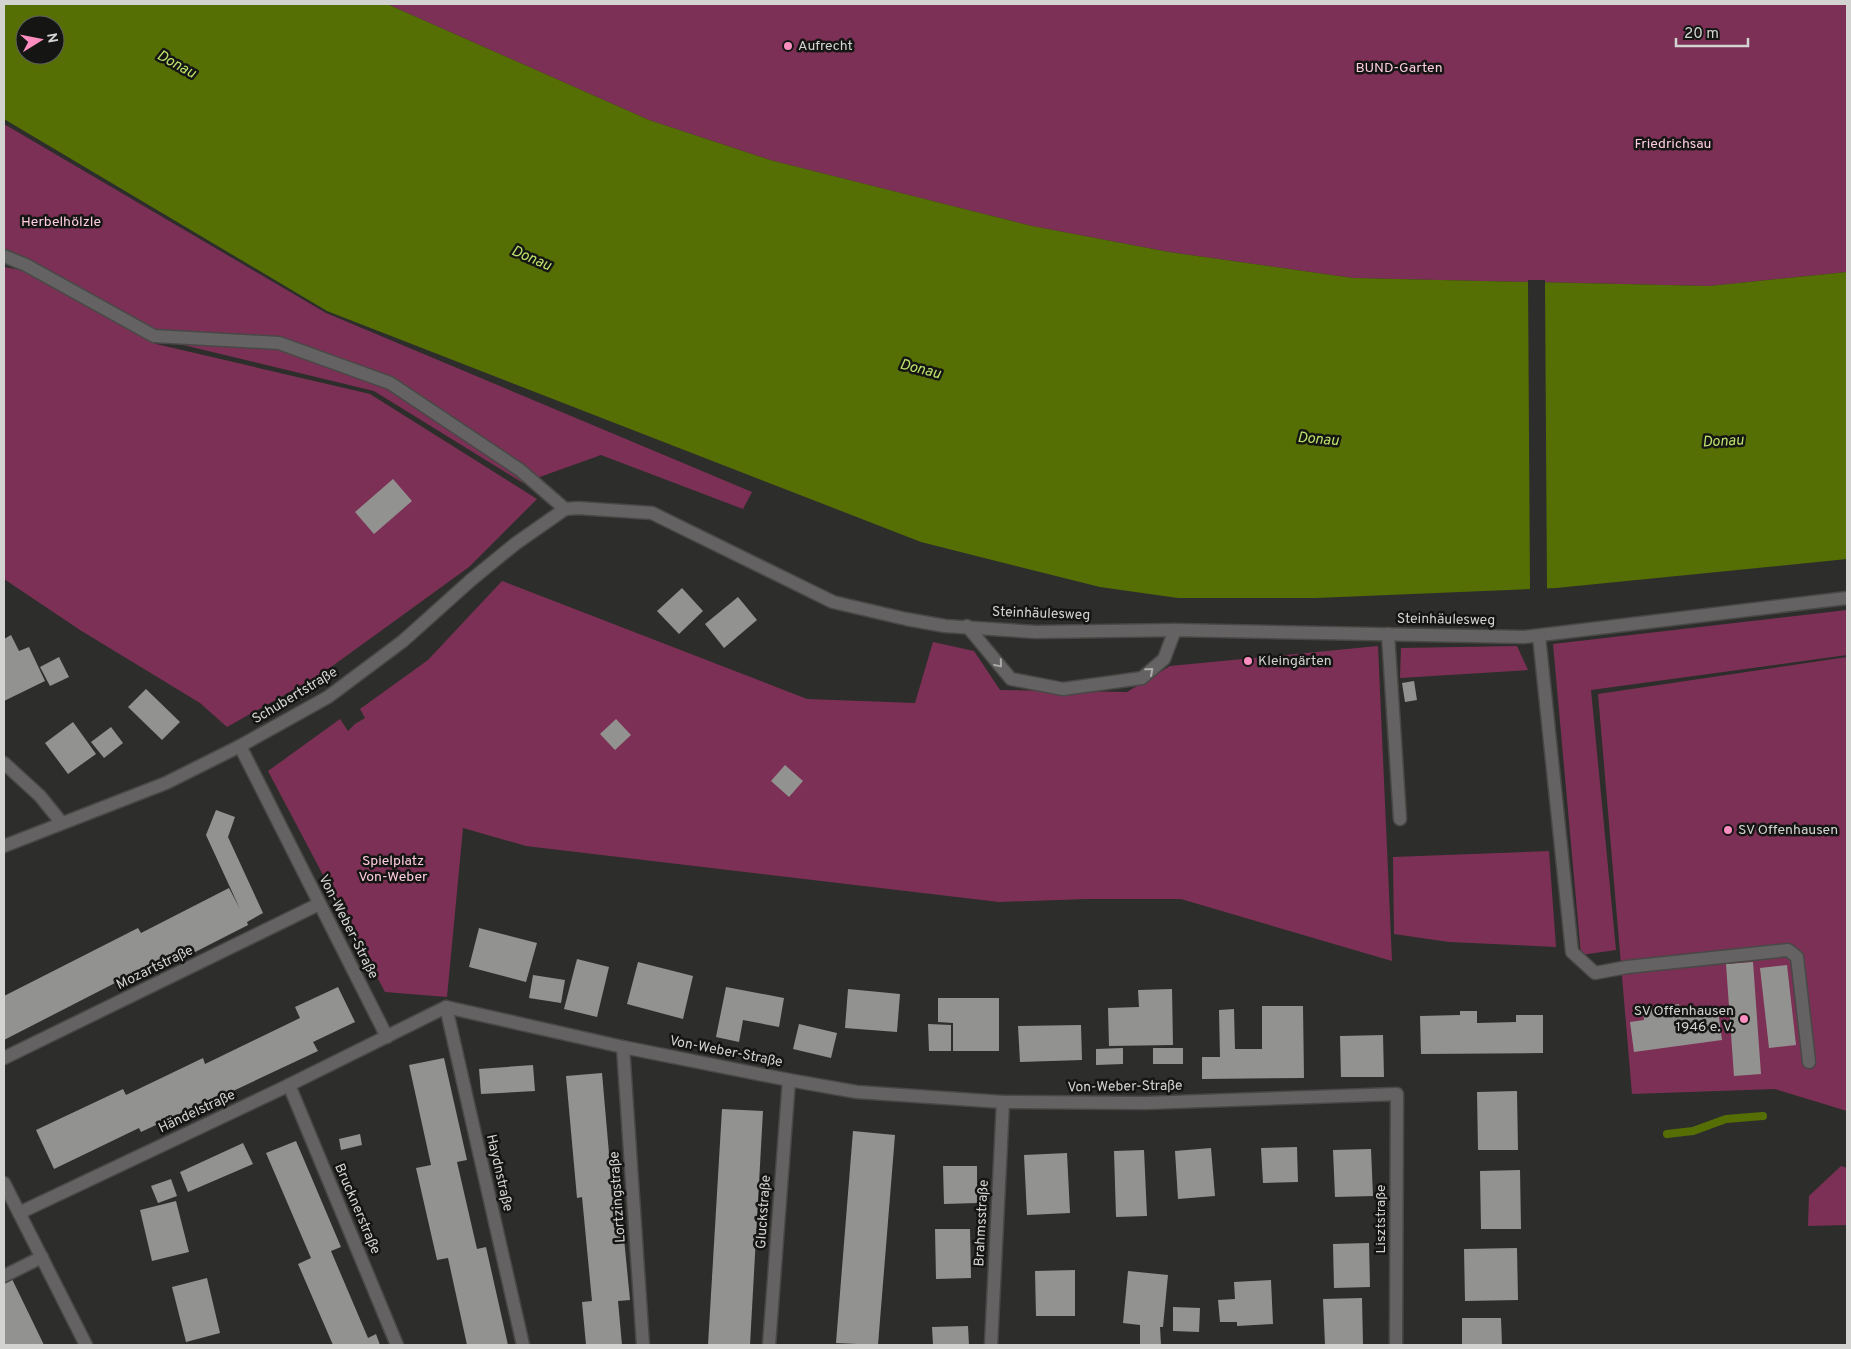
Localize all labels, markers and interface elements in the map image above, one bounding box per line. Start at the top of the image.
north arrow [15,15,65,65]
scale bar [1676,15,1748,47]
text: 20 m [1684,25,1719,44]
text: N [42,32,61,44]
place label: Aufrecht [798,38,853,55]
marker: Aufrecht [782,40,794,52]
water label: Donau [153,47,200,84]
park label: BUND-Garten [1355,60,1443,77]
park label: Friedrichsau [1635,136,1711,153]
park label: Herbelhölzle [21,214,101,231]
water label: Donau [508,242,555,276]
water label: Donau [897,356,943,384]
water label: Donau [1296,429,1340,451]
water label: Donau [1702,431,1745,453]
street label: Steinhäulesweg [991,604,1091,624]
street label: Steinhäulesweg [1397,611,1495,629]
place label: Kleingärten [1258,653,1332,670]
marker: Kleingärten [1242,655,1254,667]
one-way arrow [993,658,1002,667]
street label: Schubertstraße [249,664,341,728]
one-way arrow [1144,668,1153,677]
place label: SV Offenhausen [1738,822,1838,839]
marker: SV Offenhausen [1722,824,1734,836]
park label: Spielplatz Von-Weber [358,853,428,886]
street label: Von-Weber-Straße [314,872,382,982]
street label: Mozartstraße [114,942,196,994]
place label: SV Offenhausen 1946 e. V. [1634,1003,1734,1036]
marker: SV Offenhausen 1946 e. V. [1738,1013,1750,1025]
street label: Von-Weber-Straße [668,1033,784,1071]
street label: Von-Weber-Straße [1067,1077,1183,1097]
street label: Händelstraße [156,1087,238,1137]
street label: Haydnstraße [482,1133,516,1213]
street label: Lortzingstraße [606,1151,630,1243]
street label: Brucknerstraße [330,1161,384,1257]
street label: Gluckstraße [753,1174,775,1250]
street label: Brahmsstraße [971,1179,993,1267]
street label: Lisztstraße [1373,1185,1390,1254]

